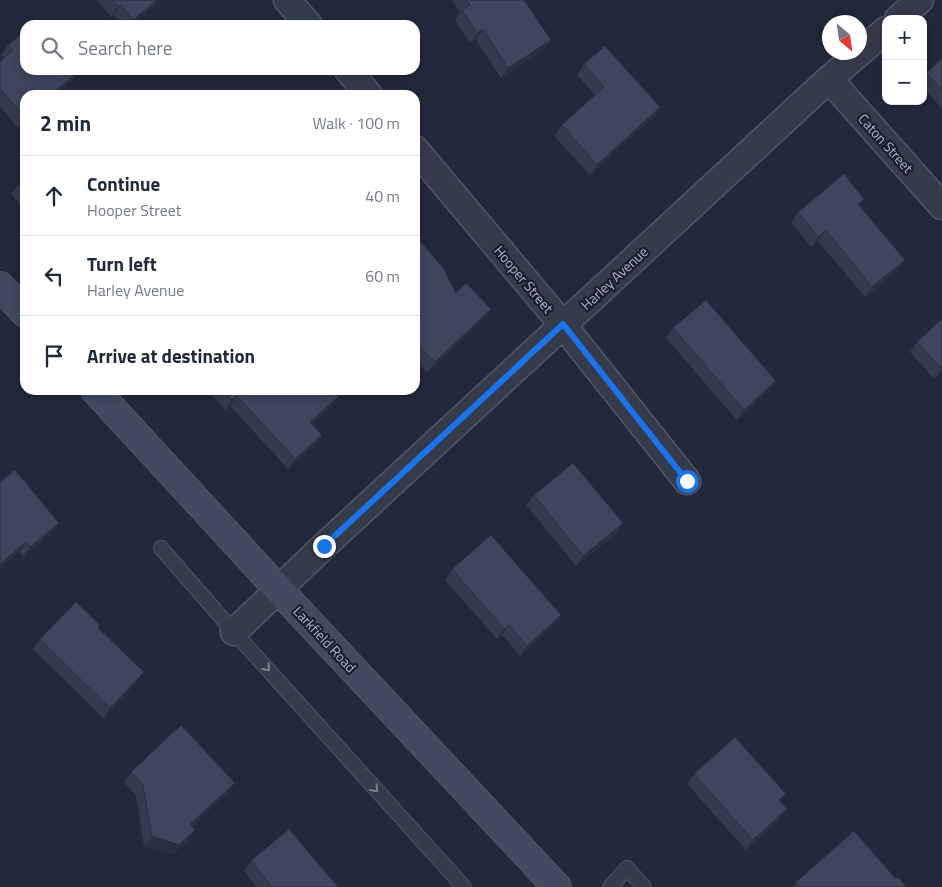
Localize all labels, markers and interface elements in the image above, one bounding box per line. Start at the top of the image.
north arrow [822,15,867,60]
map controls [882,15,927,105]
button: + [882,15,927,60]
search box [20,20,420,75]
text: Search here [78,33,172,62]
icon: search [38,34,66,62]
button: − [882,60,927,105]
text: 2 min [40,107,91,139]
street label: Caton Street [854,109,918,177]
text: Walk · 100 m [312,111,400,135]
text: Continue [87,169,160,198]
icon: ahead [40,182,68,210]
text: 40 m [365,184,400,208]
text: Hooper Street [87,198,181,222]
street label: Hooper Street [489,241,559,317]
street label: Harley Avenue [576,241,652,315]
text: Turn left [87,249,157,278]
icon: left [40,262,68,290]
text: 60 m [365,264,400,288]
text: Harley Avenue [87,278,184,302]
text: Arrive at destination [87,341,255,370]
icon: arrive [40,342,68,370]
route start [676,470,699,493]
route end [313,535,336,558]
street label: Larkfield Road [289,601,361,677]
one-way arrow [261,663,270,672]
one-way arrow [370,783,379,792]

